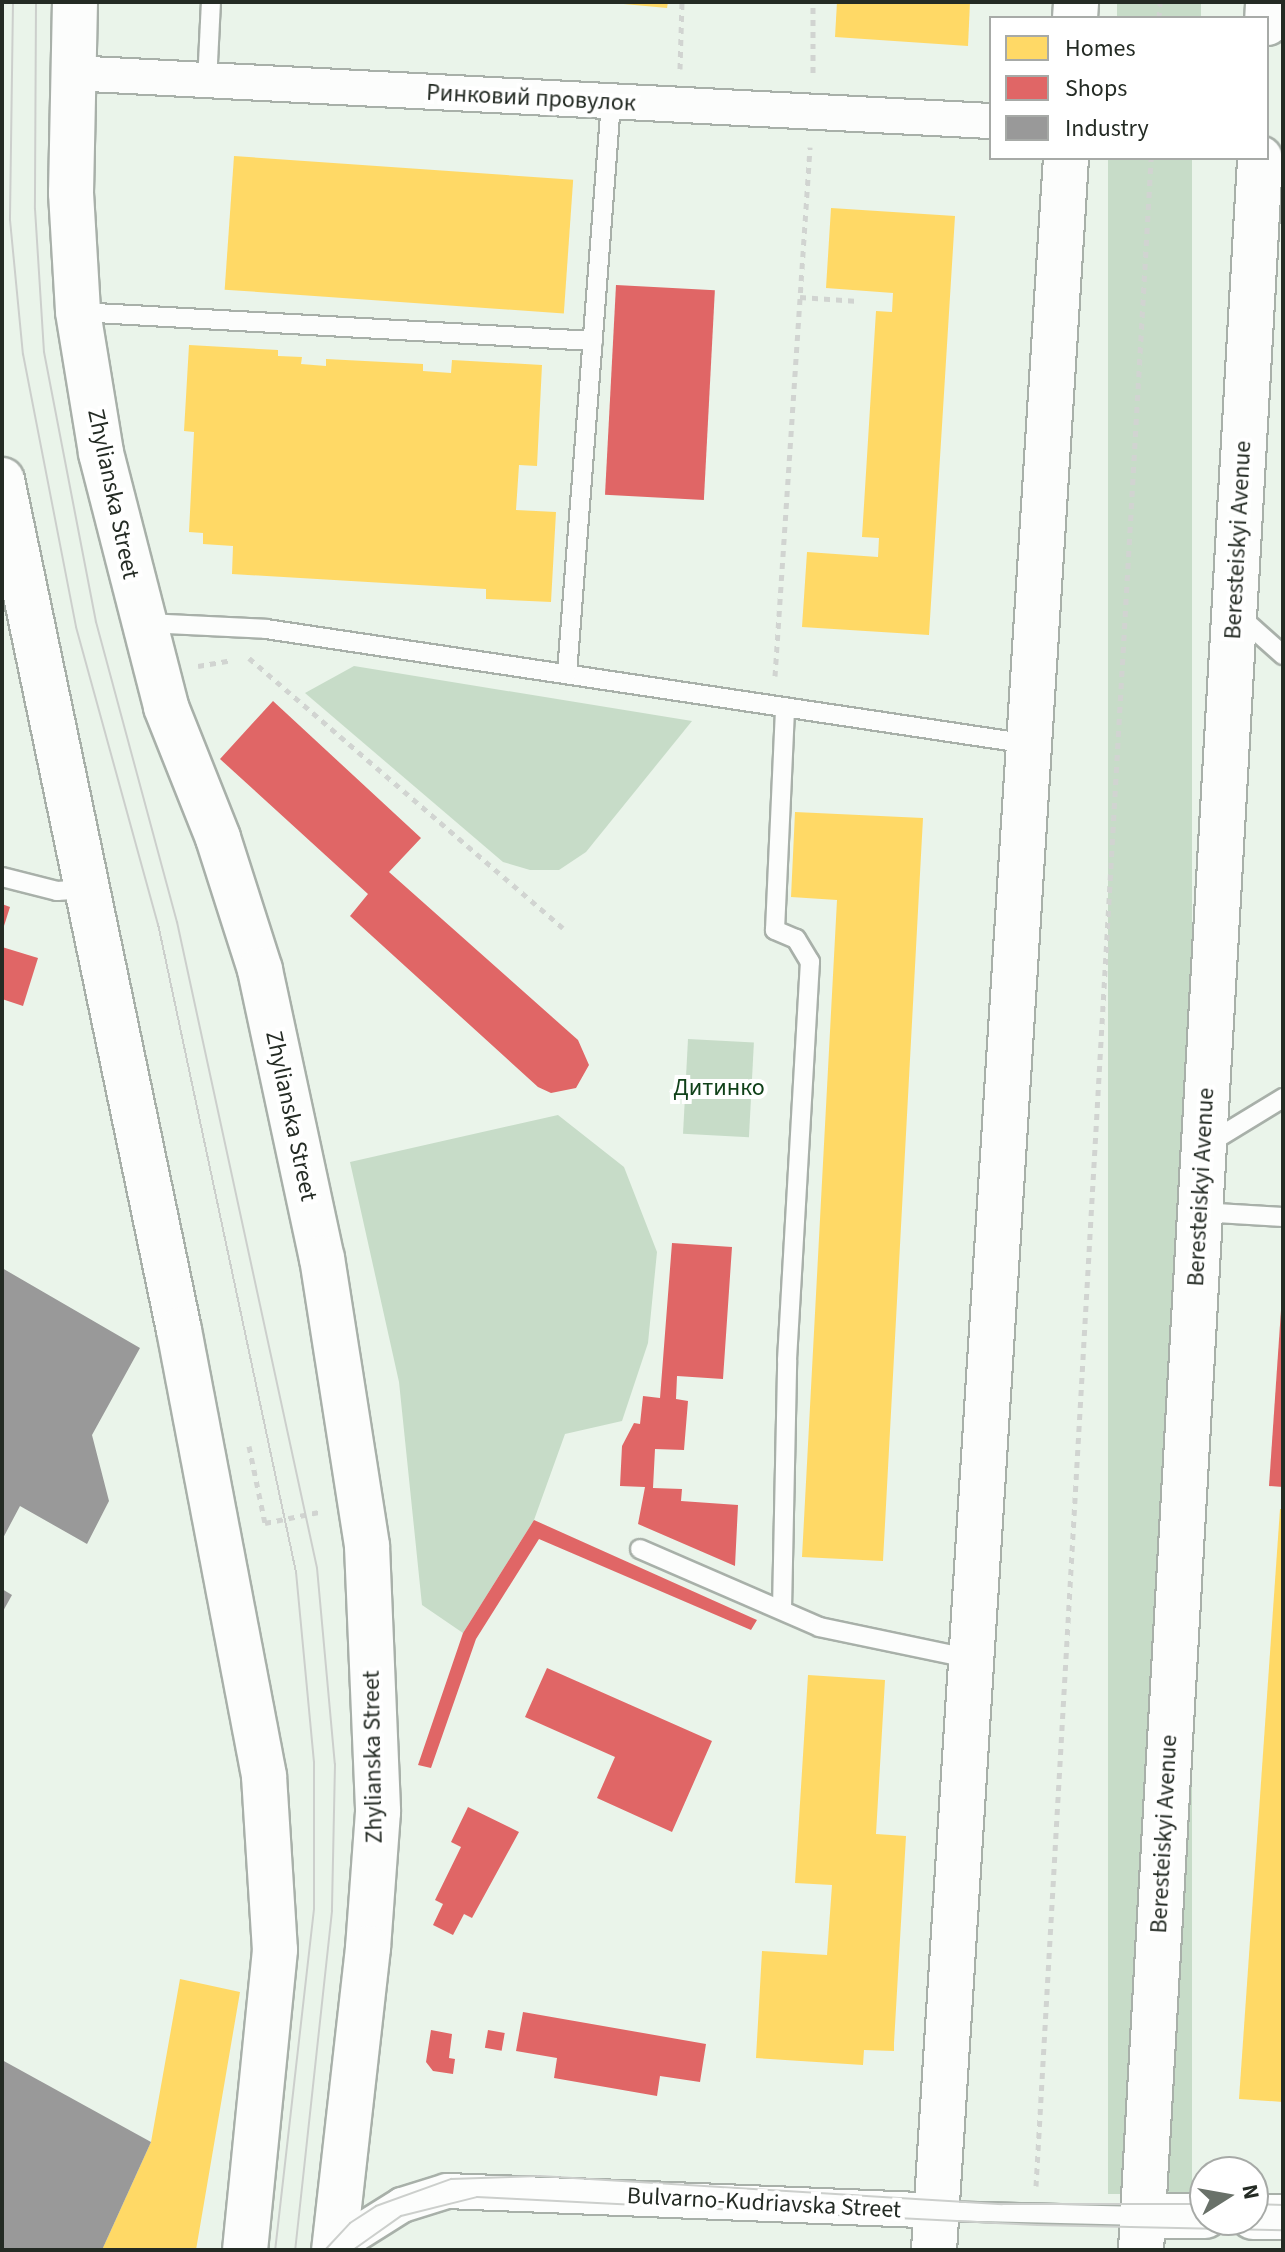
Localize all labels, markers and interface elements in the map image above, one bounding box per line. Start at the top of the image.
legend [989,16,1269,160]
text: Homes [1065,31,1136,66]
text: Shops [1065,71,1127,106]
street label: Ринковий провулок [426,78,636,118]
text: Industry [1065,111,1149,146]
street label: Zhylianska Street [81,406,145,582]
street label: Beresteiskyi Avenue [1218,440,1258,640]
street label: Zhylianska Street [259,1028,323,1204]
park label: Дитинко [673,1074,765,1102]
street label: Beresteiskyi Avenue [1181,1087,1221,1287]
street label: Zhylianska Street [357,1670,389,1844]
street label: Beresteiskyi Avenue [1144,1734,1184,1934]
north arrow [1189,2156,1269,2236]
street label: Bulvarno-Kudriavska Street [626,2181,902,2225]
text: N [1233,2182,1268,2202]

